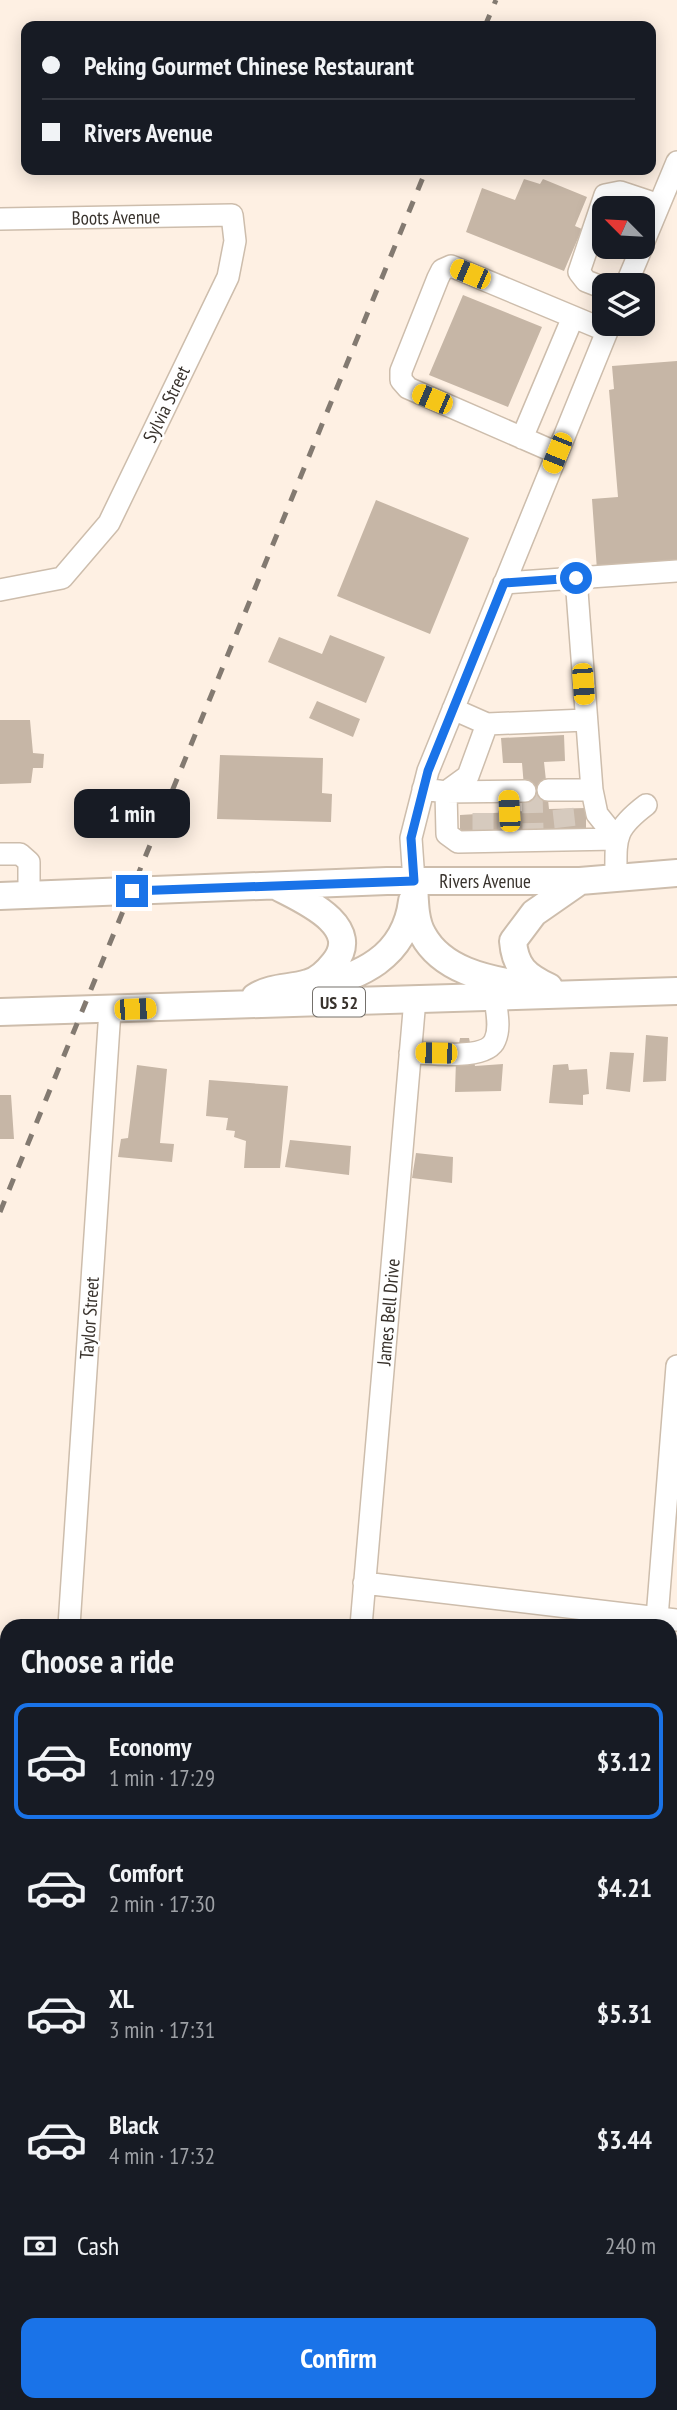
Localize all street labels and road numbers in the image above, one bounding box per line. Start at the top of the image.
street label: Boots Avenue [72,204,161,230]
street label: Sylvia Street [137,361,195,446]
street label: Rivers Avenue [439,869,531,893]
road number: US 52 [313,987,365,1016]
street label: James Bell Drive [371,1257,405,1367]
street label: Taylor Street [74,1275,104,1360]

